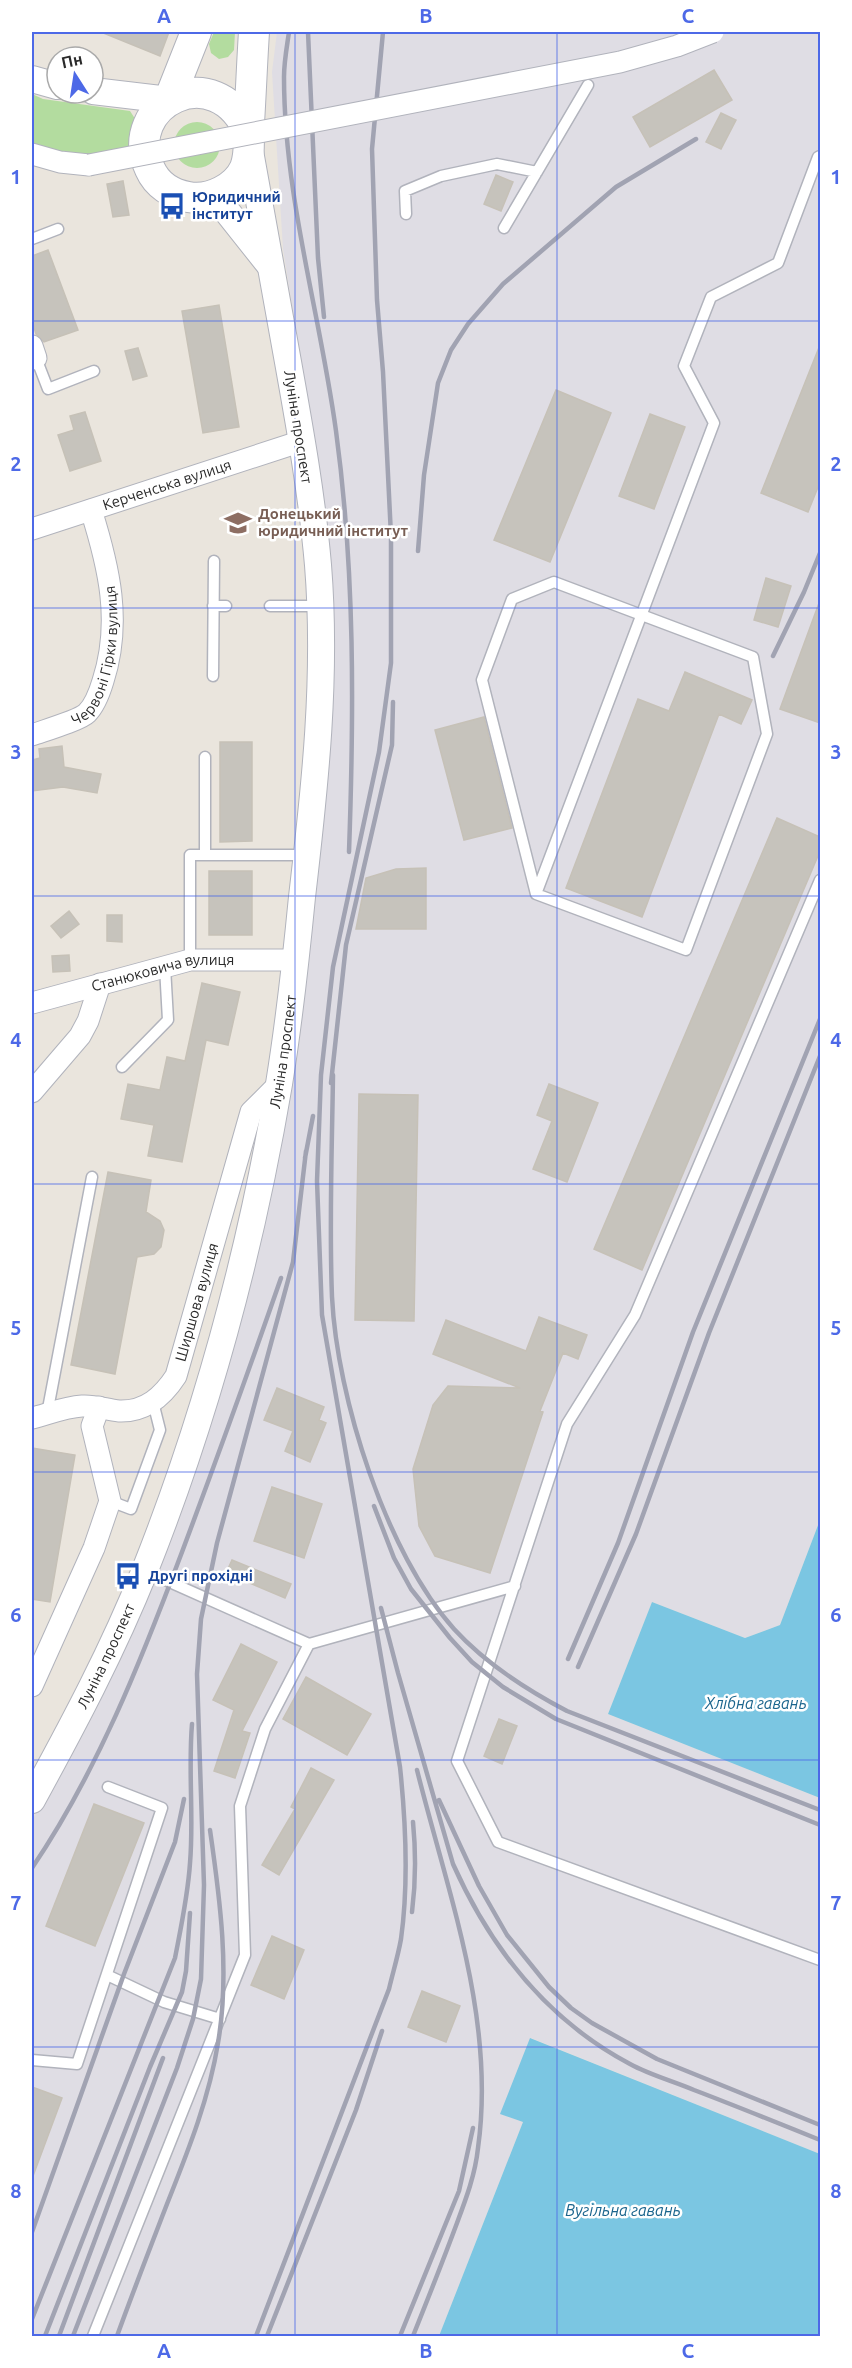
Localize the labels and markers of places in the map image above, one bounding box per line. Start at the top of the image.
place label: Юридичний інститут [192,188,281,222]
bus stop icon: Юридичний інститут [157,191,187,221]
place label: Донецький юридичний інститут [258,505,408,539]
school or university icon: Донецький юридичний інститут [223,508,253,538]
bus stop icon: Другі прохідні [113,1561,143,1591]
place label: Другі прохідні [148,1567,253,1584]

